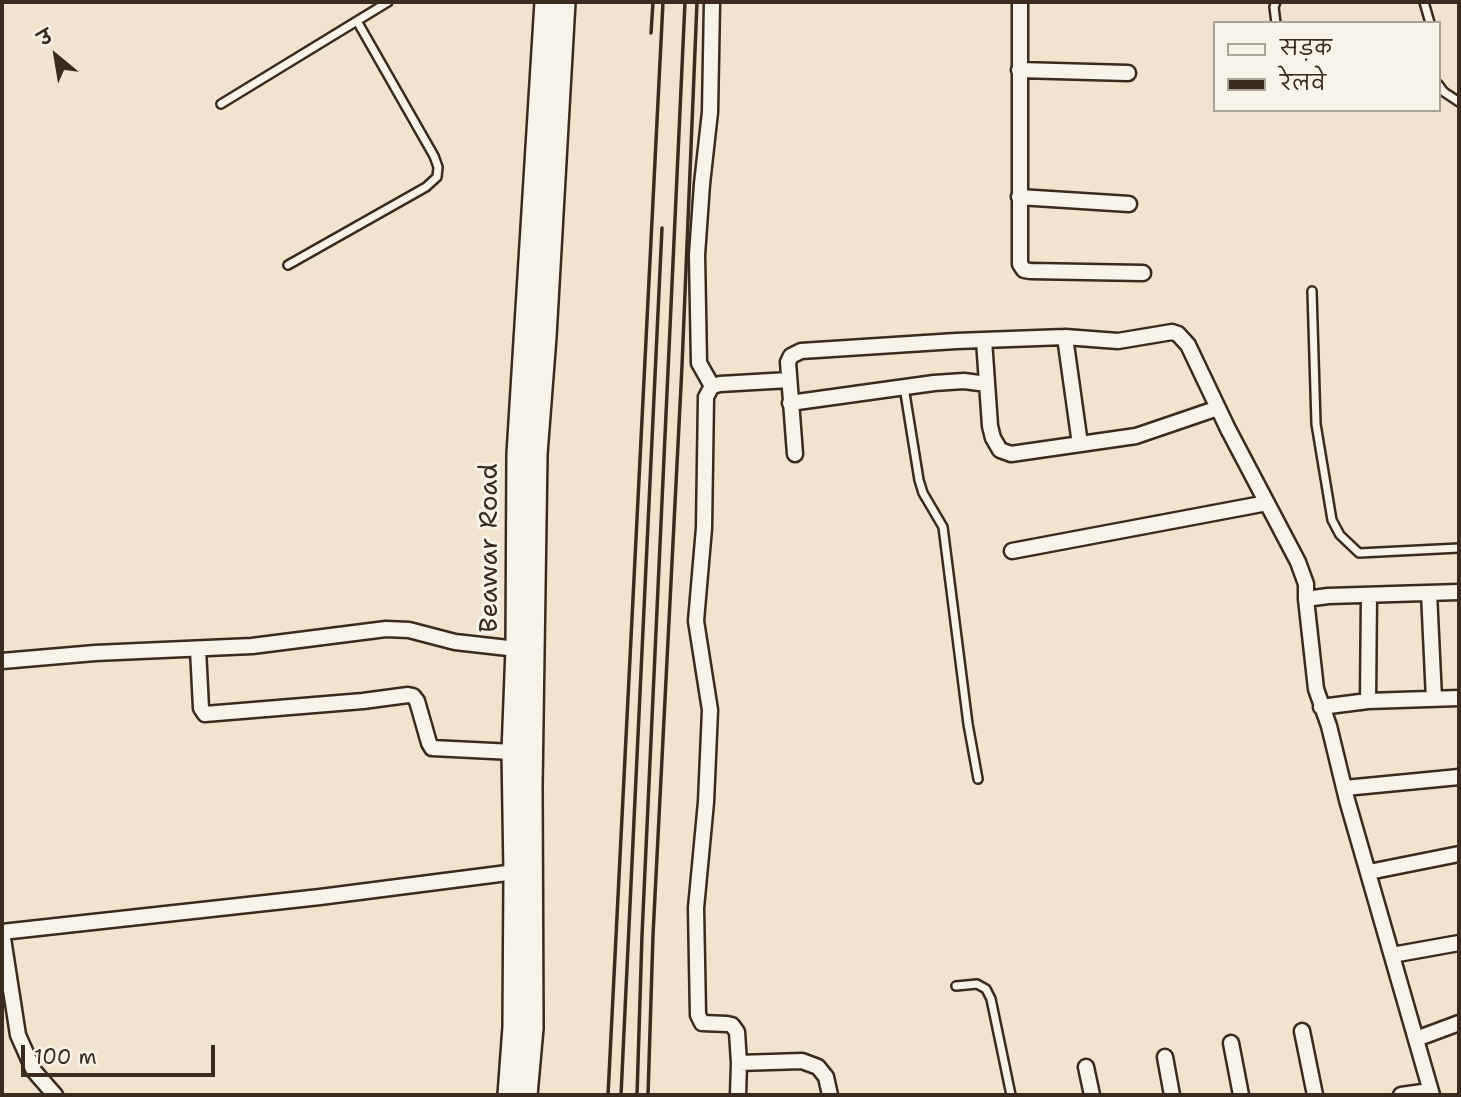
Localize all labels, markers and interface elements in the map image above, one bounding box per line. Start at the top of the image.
north arrow [21,21,91,91]
legend [1212,21,1440,112]
text: उ [34,23,57,51]
text: सड़क [1280,34,1332,62]
text: रेलवे [1280,69,1326,97]
street label: Beawar Road [474,463,506,633]
scale bar [24,1030,219,1074]
text: 100 m [34,1043,97,1071]

